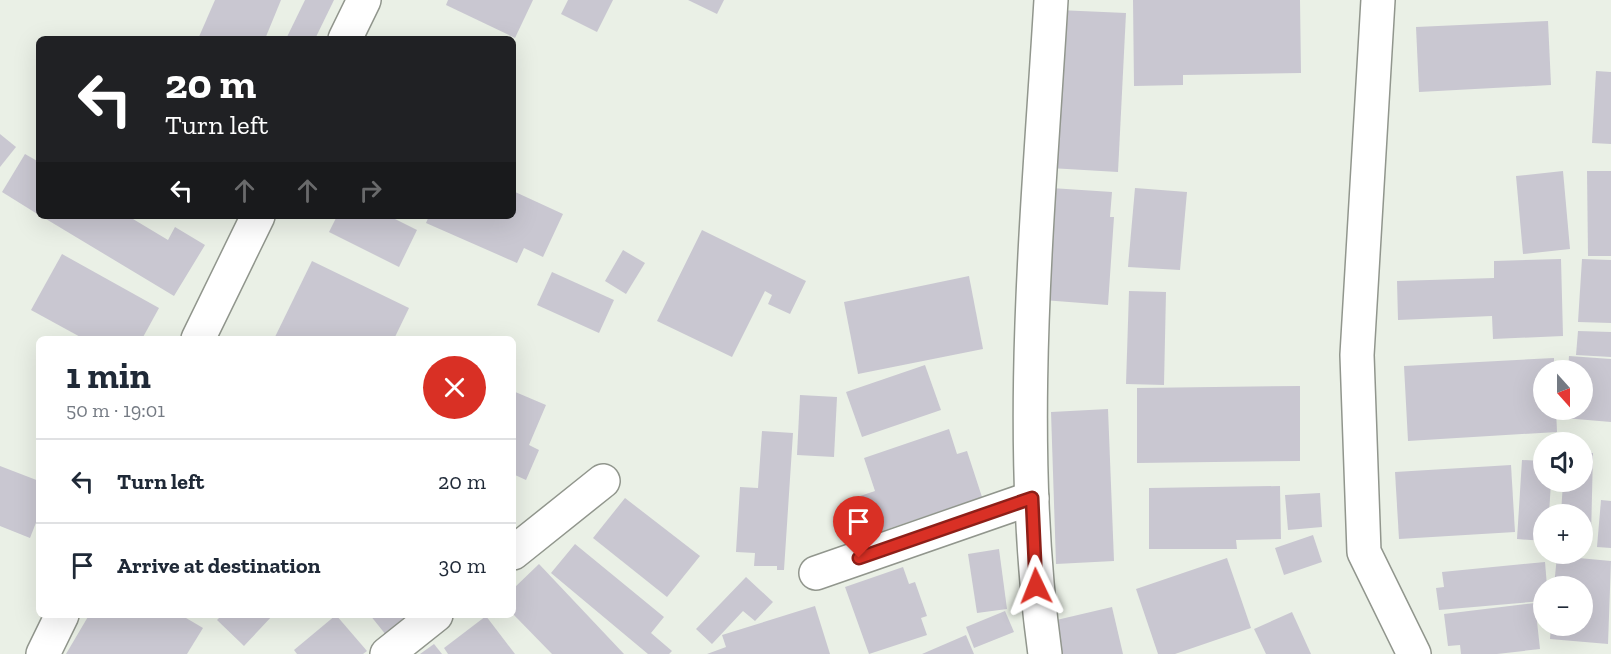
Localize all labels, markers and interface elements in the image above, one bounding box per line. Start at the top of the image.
text: 20 m [165,58,256,109]
icon: left [66,60,144,138]
text: Turn left [165,109,268,141]
icon: left [165,174,198,207]
icon: ahead [228,174,261,207]
icon: ahead [291,174,324,207]
icon: right [354,174,387,207]
text: 1 min [66,354,151,397]
button: close [423,356,486,419]
north arrow [1533,360,1593,420]
map controls [1533,360,1593,636]
text: 50 m · 19:01 [66,398,165,422]
button: sound [1533,432,1593,492]
icon: left [66,465,99,498]
text: Turn left [117,468,204,495]
text: 20 m [438,468,486,495]
pin [833,496,884,558]
button: + [1533,504,1593,564]
icon: arrive [842,505,875,538]
icon: arrive [66,549,99,582]
text: Arrive at destination [117,552,320,579]
text: 30 m [439,552,486,579]
position arrow [1004,554,1068,618]
button: − [1533,576,1593,636]

